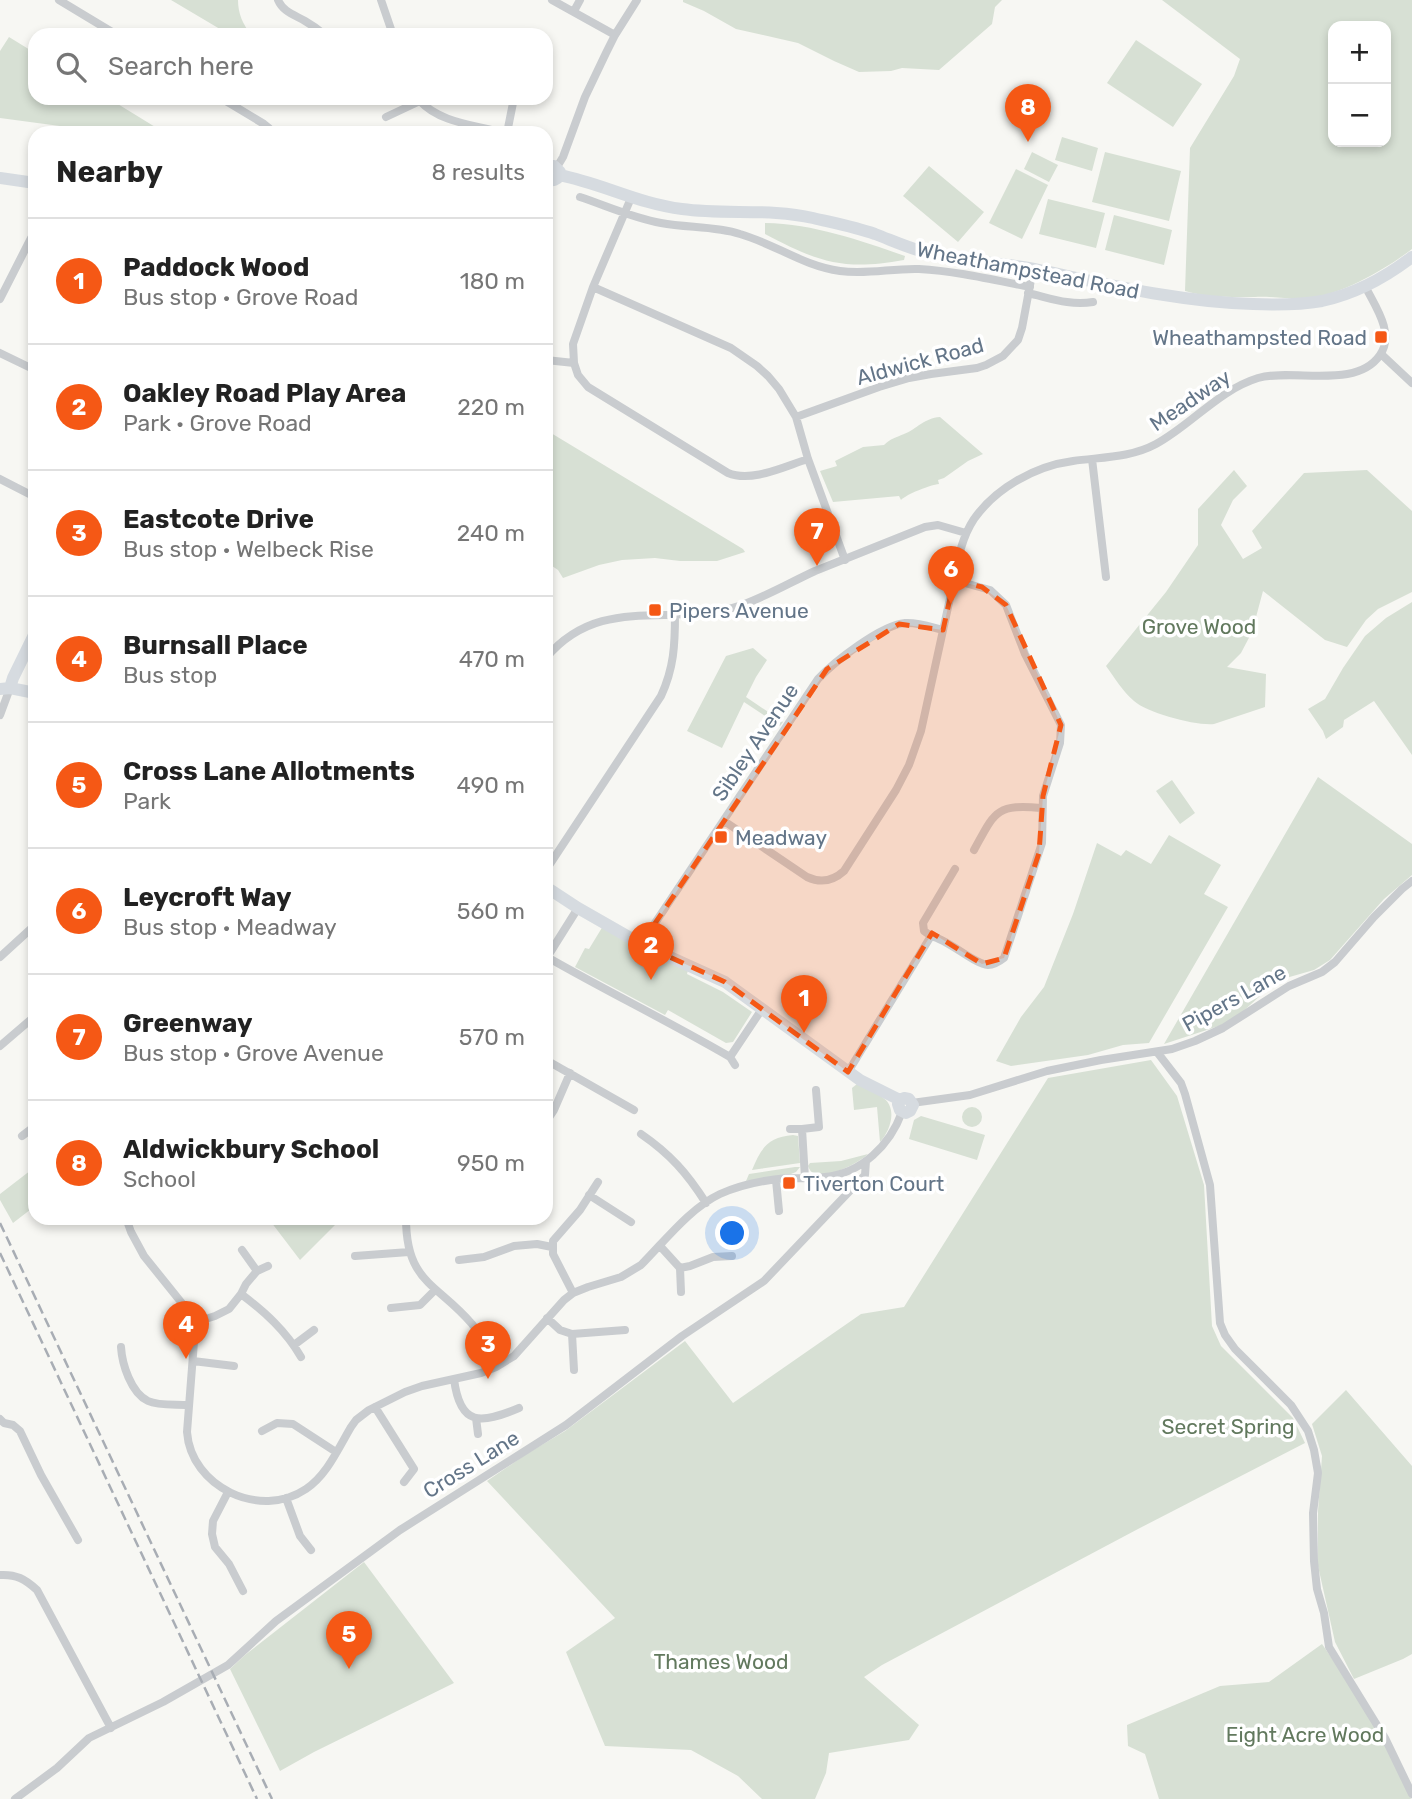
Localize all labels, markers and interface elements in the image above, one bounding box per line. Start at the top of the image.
map controls [1328,21,1391,147]
button: + [1328,21,1391,84]
search box [28,28,553,105]
icon: search [52,48,90,86]
text: Search here [108,51,254,82]
pin: 8 [1005,84,1051,142]
button: − [1328,84,1391,147]
text: Nearby [56,154,163,190]
text: 8 results [431,158,525,186]
street label: Wheathampstead Road [915,236,1141,304]
text: Paddock Wood [123,252,309,283]
text: 1 [73,267,85,295]
text: 180 m [460,267,525,295]
text: Bus stop · Grove Road [123,283,358,311]
place label: Wheathampsted Road [1152,325,1367,350]
marker: Wheathampsted Road [1373,329,1389,345]
street label: Aldwick Road [854,332,986,390]
street label: Meadway [1145,364,1235,436]
text: Oakley Road Play Area [123,378,406,409]
text: 2 [72,393,86,421]
text: 220 m [457,393,525,421]
text: Park · Grove Road [123,409,312,437]
text: Eastcote Drive [123,504,314,535]
pin: 7 [794,508,840,566]
text: 3 [71,519,87,547]
text: 240 m [457,519,525,547]
text: Bus stop · Welbeck Rise [123,535,374,563]
pin: 6 [928,546,974,604]
place label: Pipers Avenue [669,598,809,623]
marker: Pipers Avenue [647,602,663,618]
park label: Grove Wood [1142,614,1256,639]
text: Burnsall Place [123,630,308,661]
text: 4 [71,645,87,673]
text: 470 m [459,645,525,673]
text: Bus stop [123,661,217,689]
street label: Sibley Avenue [707,679,803,805]
text: Cross Lane Allotments [123,756,415,787]
text: 5 [72,771,86,799]
text: 490 m [457,771,525,799]
text: Park [123,787,171,815]
place label: Meadway [735,825,827,850]
marker: Meadway [713,829,729,845]
text: Leycroft Way [123,882,292,913]
text: 6 [72,897,86,925]
text: 560 m [457,897,525,925]
text: Bus stop · Meadway [123,913,337,941]
pin: 2 [628,922,674,980]
street label: Pipers Lane [1178,959,1290,1037]
pin: 1 [781,975,827,1033]
text: Greenway [123,1008,253,1039]
text: 7 [72,1023,86,1051]
text: 570 m [459,1023,525,1051]
text: Bus stop · Grove Avenue [123,1039,384,1067]
text: Aldwickbury School [123,1134,379,1165]
text: 8 [71,1149,87,1177]
text: 950 m [457,1149,525,1177]
text: School [123,1165,196,1193]
place label: Tiverton Court [803,1171,944,1196]
marker: Tiverton Court [781,1175,797,1191]
your location [715,1216,749,1250]
pin: 4 [163,1301,209,1359]
pin: 3 [465,1321,511,1379]
park label: Secret Spring [1161,1414,1295,1439]
street label: Cross Lane [418,1425,524,1503]
pin: 5 [326,1611,372,1669]
park label: Thames Wood [653,1649,789,1674]
park label: Eight Acre Wood [1226,1722,1384,1747]

